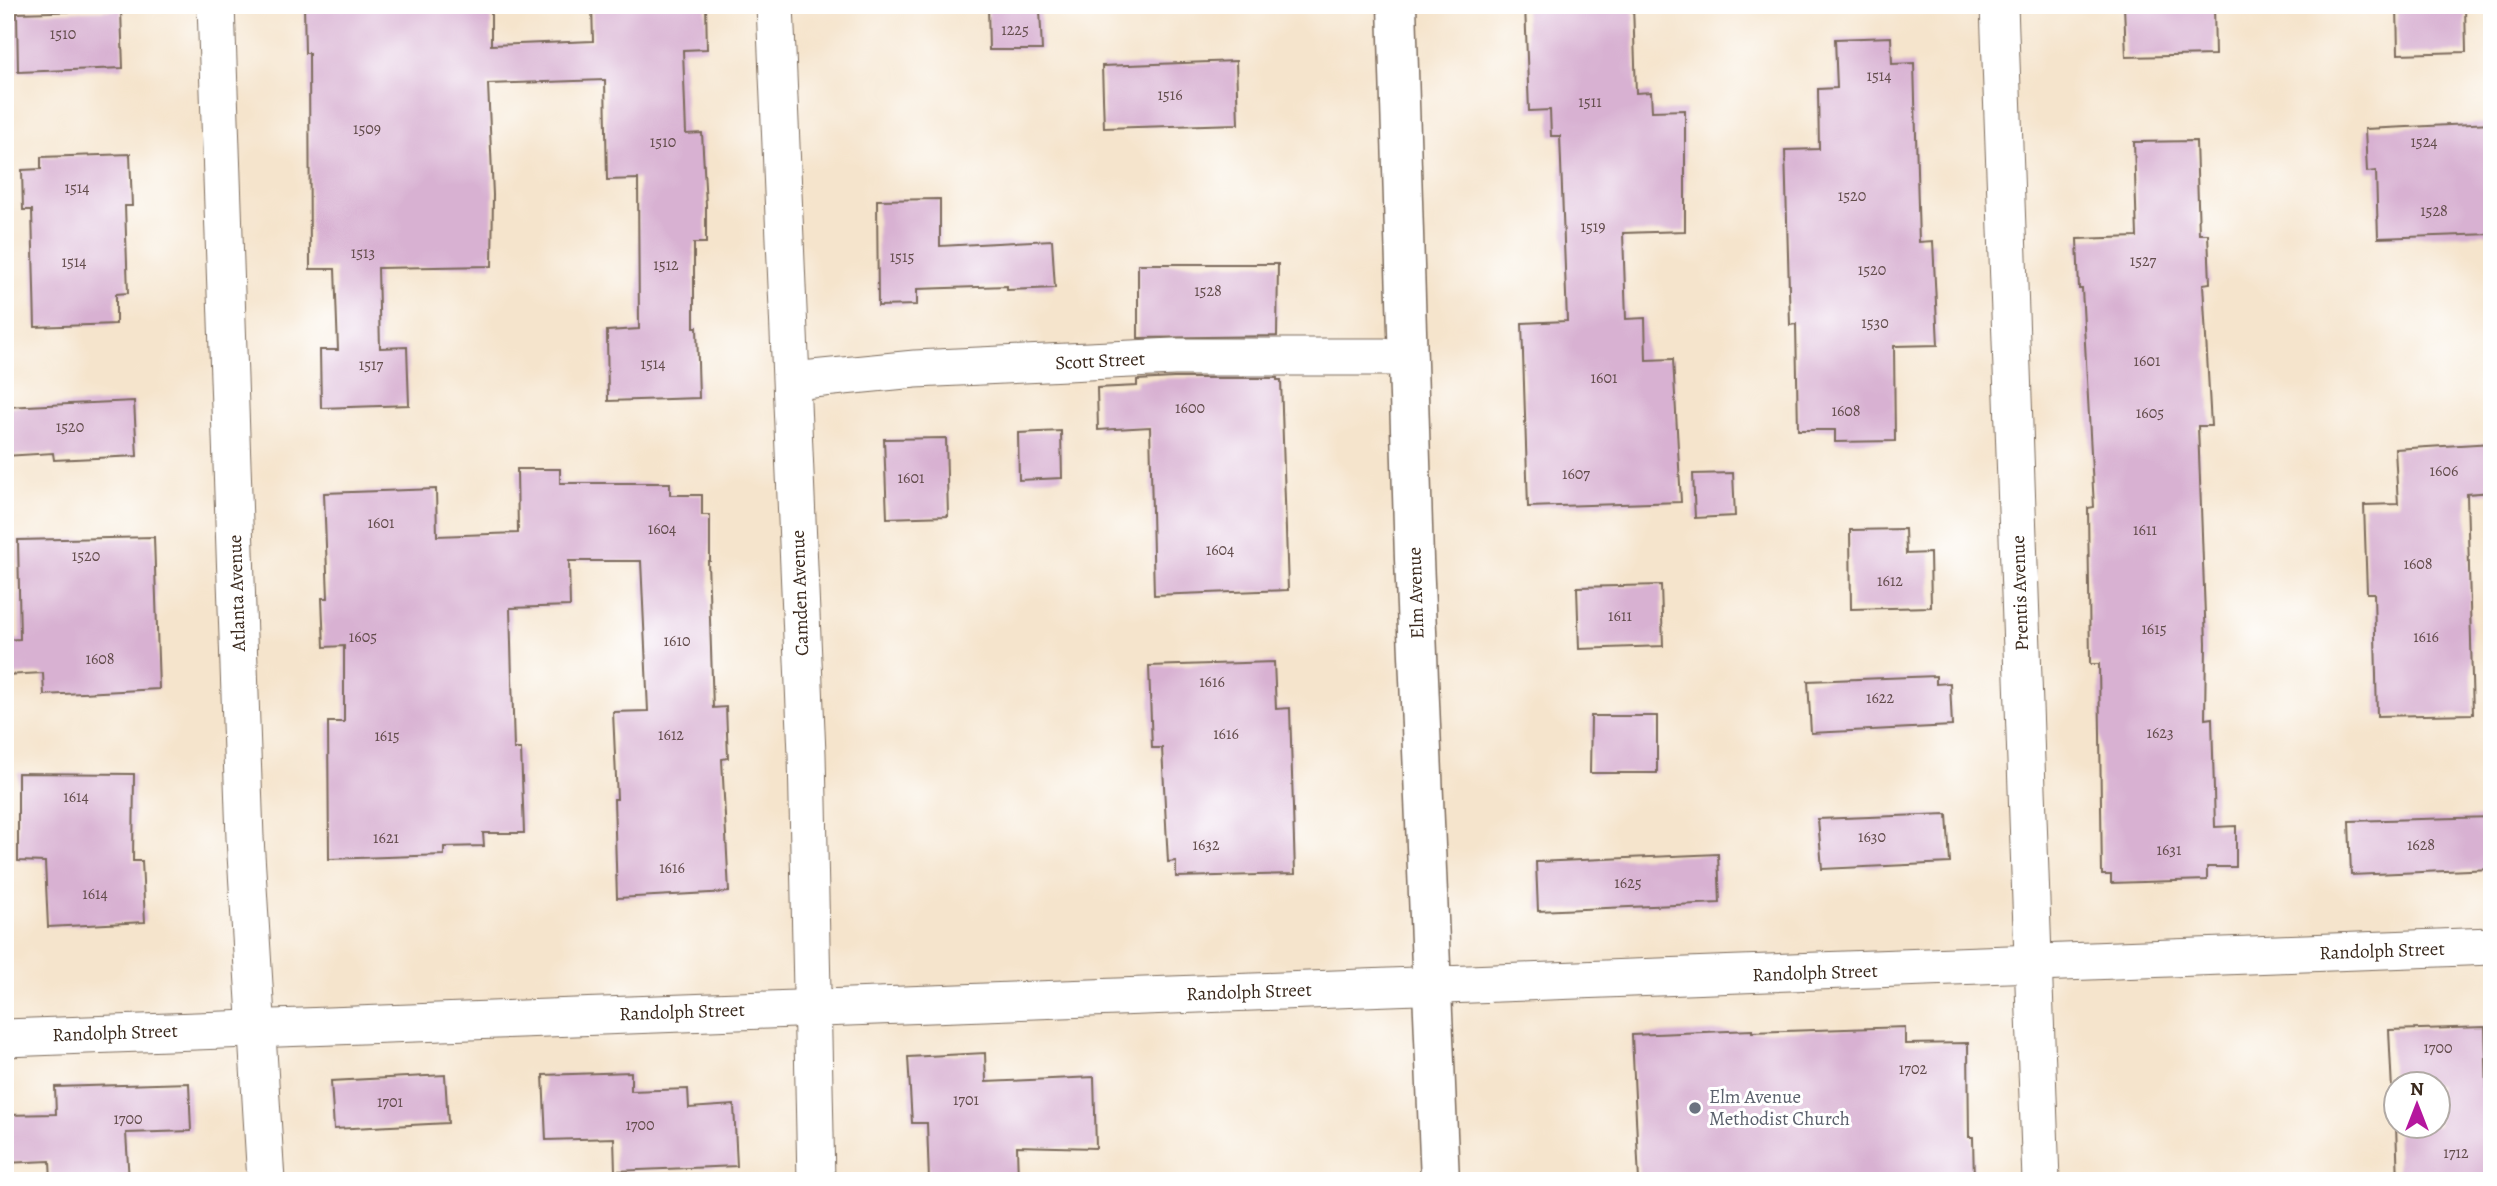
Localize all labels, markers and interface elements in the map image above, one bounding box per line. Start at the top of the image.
house number: 1225 [1001,19,1029,41]
house number: 1510 [50,23,76,45]
house number: 1514 [1866,65,1892,87]
house number: 1516 [1157,84,1183,106]
house number: 1511 [1578,91,1602,113]
house number: 1509 [353,118,381,140]
house number: 1510 [650,131,676,153]
house number: 1524 [2410,131,2438,153]
house number: 1514 [64,177,90,199]
house number: 1520 [1838,185,1866,207]
house number: 1528 [2420,200,2448,222]
house number: 1519 [1580,216,1606,238]
house number: 1513 [351,242,375,264]
house number: 1515 [890,246,914,268]
house number: 1527 [2130,250,2157,272]
house number: 1514 [61,251,87,273]
house number: 1512 [653,254,679,276]
house number: 1520 [1858,259,1886,281]
house number: 1528 [1194,280,1222,302]
house number: 1530 [1861,312,1889,334]
street label: Scott Street [1054,346,1146,376]
house number: 1601 [2134,350,2161,372]
house number: 1514 [640,353,666,375]
house number: 1517 [359,354,384,376]
house number: 1601 [1591,367,1618,389]
house number: 1600 [1175,397,1205,419]
house number: 1608 [1831,400,1861,422]
house number: 1605 [2136,402,2164,424]
house number: 1520 [56,416,84,438]
house number: 1606 [2430,460,2458,482]
house number: 1607 [1562,463,1590,485]
house number: 1601 [898,467,925,489]
house number: 1601 [368,512,395,534]
house number: 1604 [648,518,676,540]
house number: 1611 [2133,519,2157,541]
street label: Camden Avenue [785,530,815,656]
street label: Atlanta Avenue [222,534,252,653]
street label: Prentis Avenue [2005,535,2035,651]
house number: 1604 [1206,539,1234,561]
house number: 1520 [72,545,100,567]
street label: Elm Avenue [1401,547,1431,639]
house number: 1608 [2403,553,2433,575]
house number: 1612 [1877,570,1903,592]
house number: 1611 [1608,605,1632,627]
house number: 1615 [2141,618,2167,640]
house number: 1605 [349,626,377,648]
house number: 1616 [2413,626,2439,648]
house number: 1610 [664,630,690,652]
house number: 1608 [85,648,115,670]
house number: 1616 [1199,671,1225,693]
house number: 1622 [1866,687,1894,709]
house number: 1623 [2146,722,2174,744]
house number: 1616 [1213,723,1239,745]
house number: 1612 [658,724,684,746]
house number: 1615 [374,725,400,747]
house number: 1614 [63,786,89,808]
house number: 1630 [1858,826,1886,848]
house number: 1621 [373,827,399,849]
house number: 1632 [1192,834,1220,856]
house number: 1628 [2407,834,2435,856]
house number: 1631 [2157,839,2182,861]
house number: 1616 [659,857,685,879]
house number: 1625 [1614,872,1642,894]
house number: 1614 [82,883,108,905]
street label: Randolph Street [2319,936,2445,966]
street label: Randolph Street [1752,958,1878,988]
street label: Randolph Street [1186,977,1312,1007]
street label: Randolph Street [619,997,745,1027]
street label: Randolph Street [52,1018,178,1048]
house number: 1700 [2423,1037,2453,1059]
house number: 1702 [1899,1058,1928,1080]
north arrow [2382,1070,2452,1140]
text: N [2410,1076,2424,1102]
place label: Elm Avenue Methodist Church [1709,1084,1850,1132]
house number: 1701 [953,1089,980,1111]
house number: 1701 [377,1091,404,1113]
marker: Elm Avenue Methodist Church [1687,1100,1703,1116]
house number: 1700 [113,1108,143,1130]
house number: 1700 [625,1114,655,1136]
house number: 1712 [2443,1142,2469,1164]

